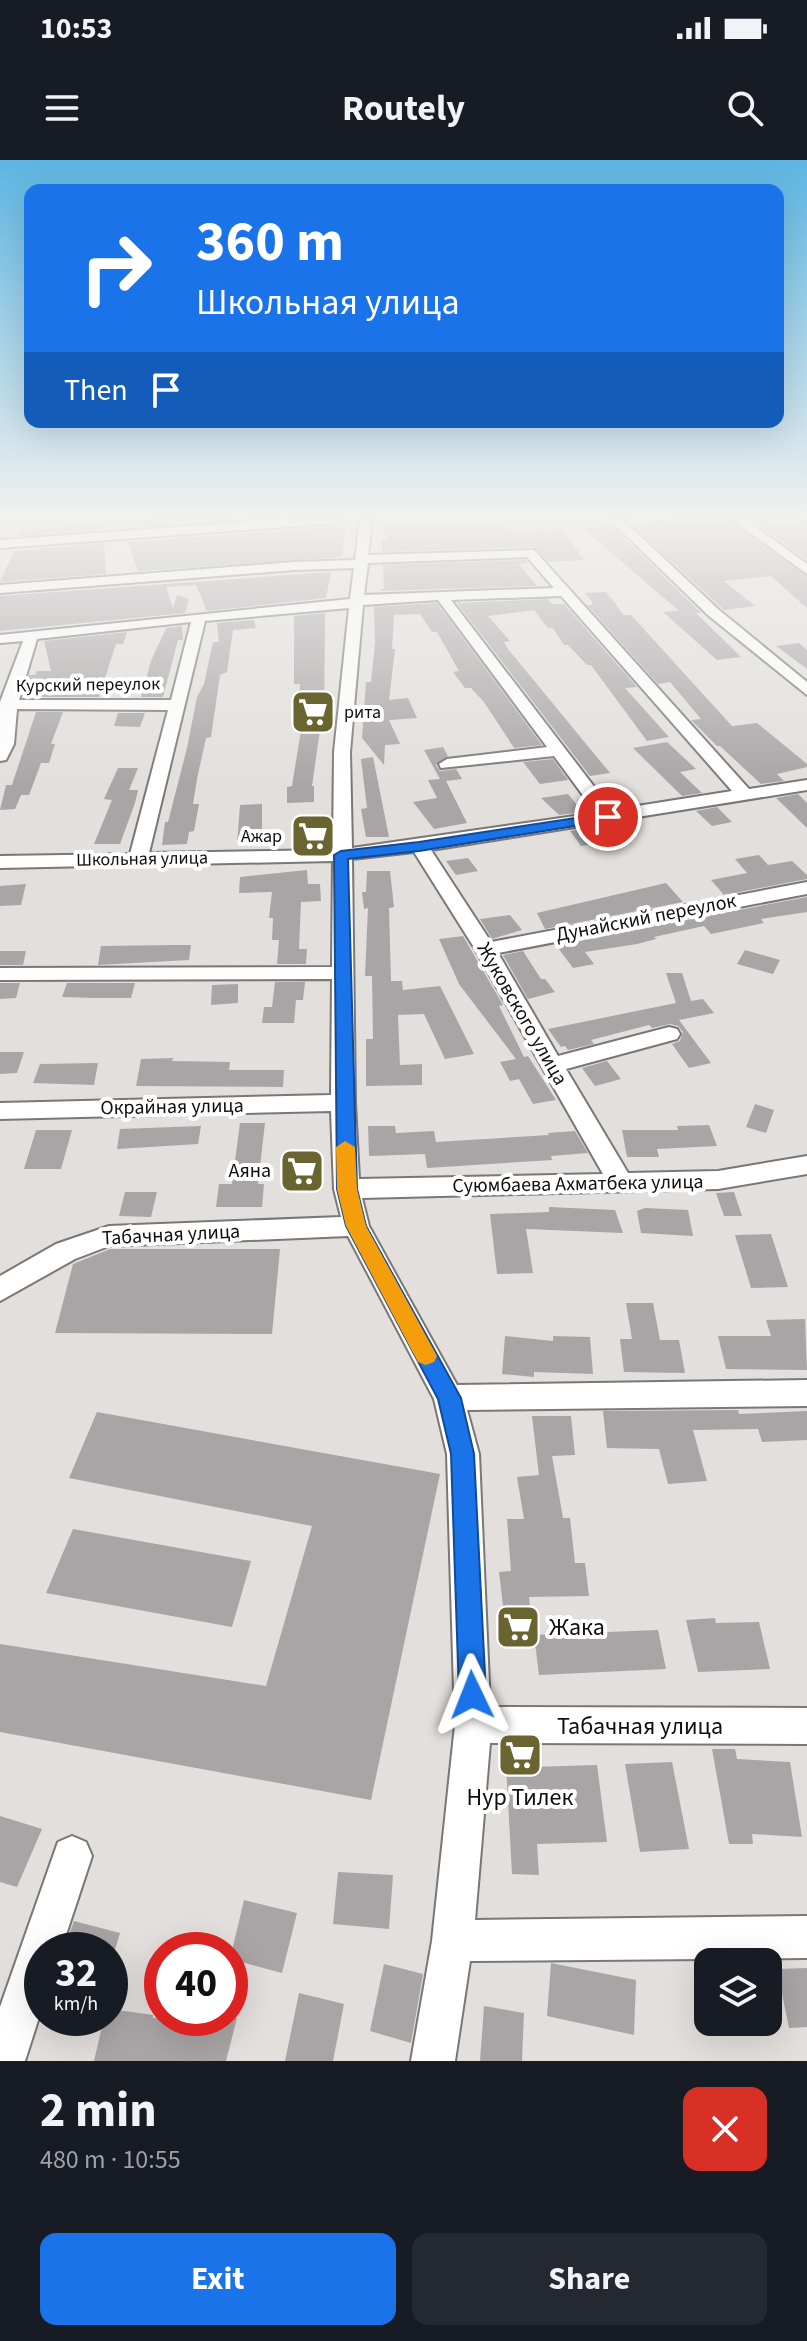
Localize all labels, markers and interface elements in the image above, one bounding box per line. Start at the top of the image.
text: 10:53 [40,7,112,50]
text: Routely [342,83,465,134]
icon: menu [40,86,84,130]
icon: search [723,86,767,130]
text: 360 m [196,203,344,282]
icon: right [64,216,168,320]
text: Школьная улица [196,277,460,328]
icon: arrive [144,368,188,412]
text: Then [64,369,128,412]
street label: Курский переулок [16,671,160,699]
supermarket icon: рита [289,688,337,736]
place label: рита [344,700,381,725]
pin [574,783,642,851]
icon: arrive [586,795,630,839]
supermarket icon: Ажар [289,812,337,860]
place label: Ажар [241,824,282,849]
street label: Школьная улица [76,845,208,873]
street label: Дунайский переулок [553,887,739,949]
street label: Жуковского улица [470,938,574,1090]
street label: Окрайная улица [100,1092,244,1122]
supermarket icon: Аяна [278,1147,326,1195]
place label: Аяна [229,1157,271,1185]
street label: Суюмбаева Ахматбека улица [452,1168,704,1200]
street label: Табачная улица [101,1217,241,1253]
supermarket icon: Жака [494,1603,542,1651]
place label: Жака [549,1610,605,1645]
position arrow [430,1653,514,1737]
street label: Табачная улица [557,1709,723,1744]
supermarket icon: Нур Тилек [496,1731,544,1779]
place label: Нур Тилек [467,1780,574,1815]
speed limit sign: 40 [144,1932,248,2036]
text: 32 [55,1945,97,2002]
map controls [694,1948,782,2036]
button: layers [694,1948,782,2036]
text: km/h [54,1990,98,2018]
text: 2 min [40,2077,157,2145]
button: close [683,2087,767,2171]
text: 480 m · 10:55 [40,2141,181,2178]
button: Exit [40,2233,396,2325]
button: Share [412,2233,767,2325]

